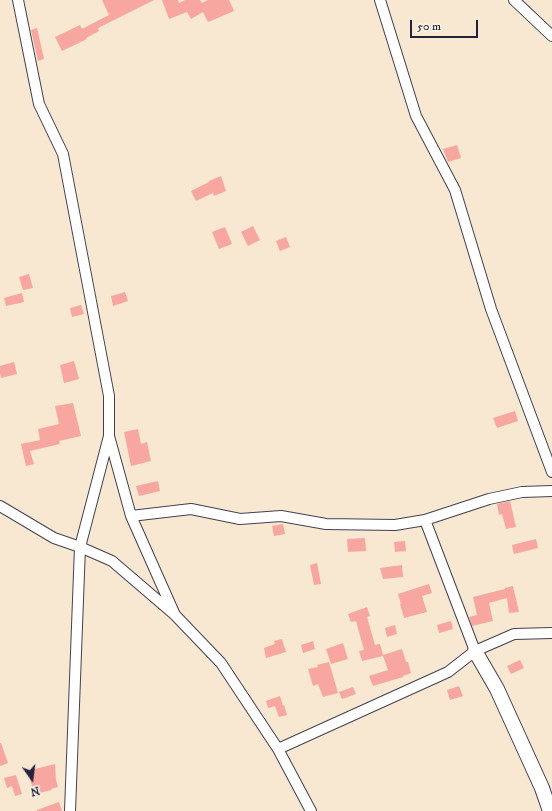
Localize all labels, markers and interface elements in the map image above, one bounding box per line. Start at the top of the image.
scale bar [412,12,480,38]
text: 50 m [417,19,441,34]
north arrow [12,759,52,799]
text: N [29,783,41,799]

